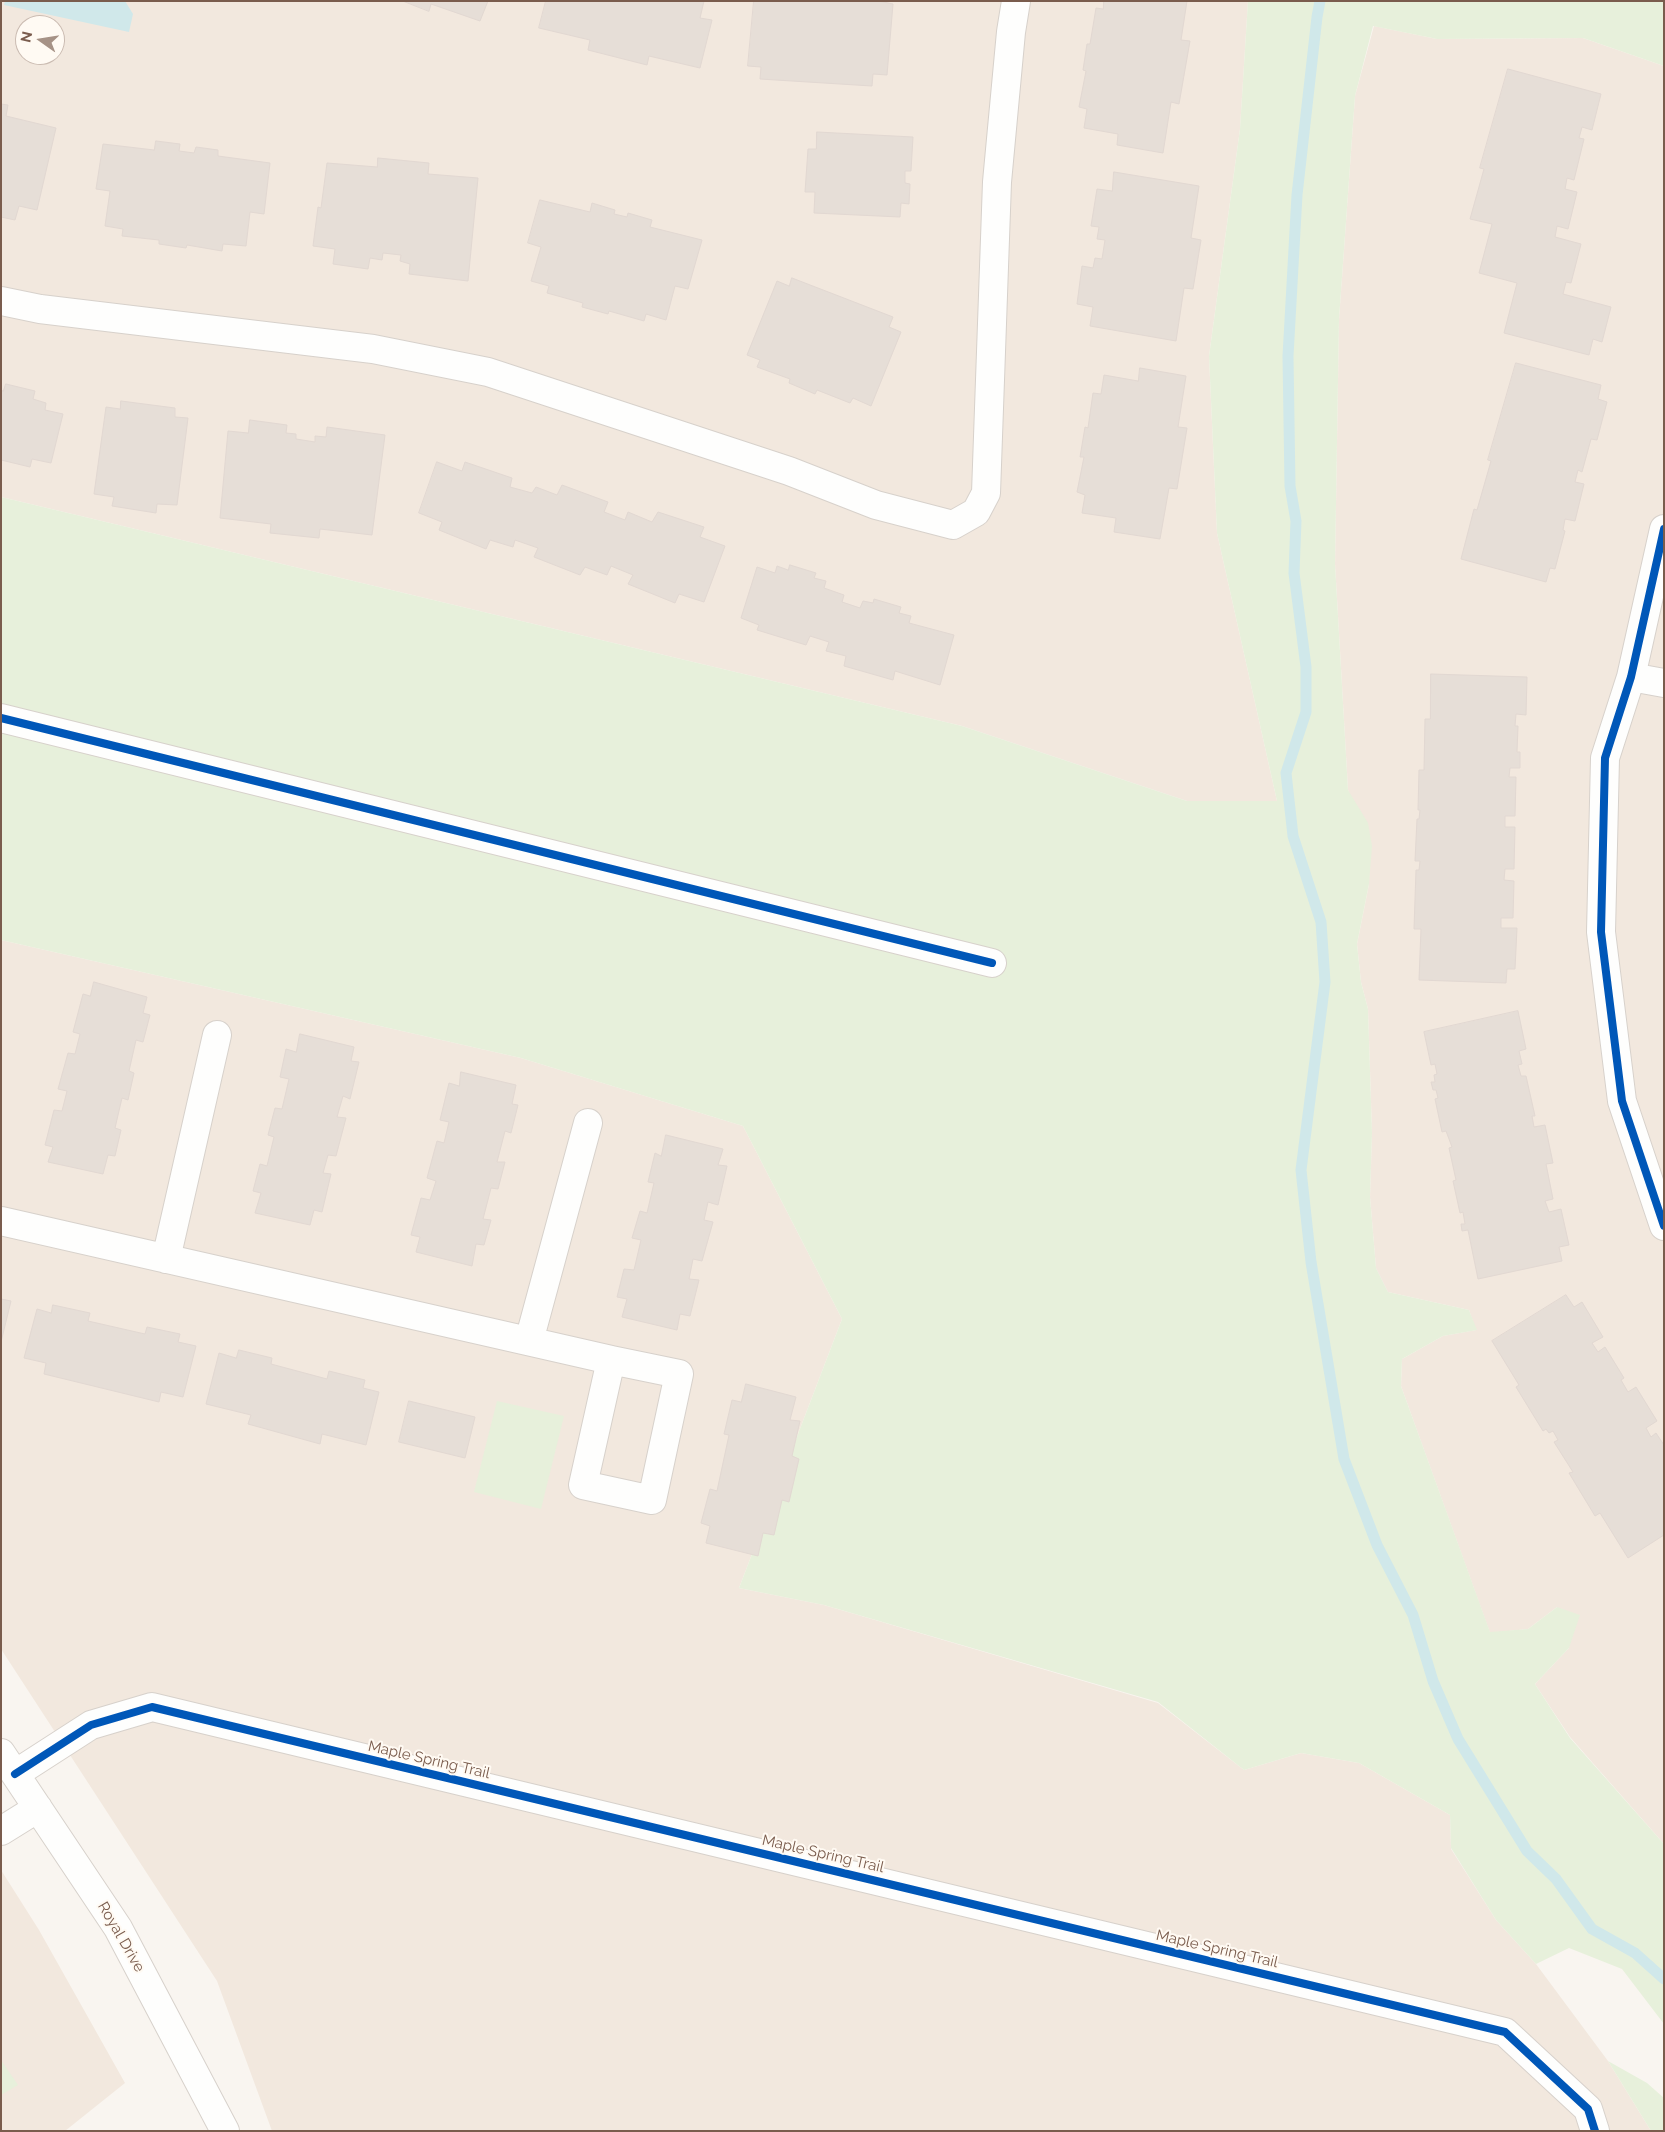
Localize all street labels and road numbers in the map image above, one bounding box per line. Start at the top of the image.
street label: Maple Spring Trail [366,1737,492,1783]
street label: Maple Spring Trail [760,1831,886,1877]
street label: Royal Drive [94,1899,148,1975]
street label: Maple Spring Trail [1154,1926,1280,1972]

